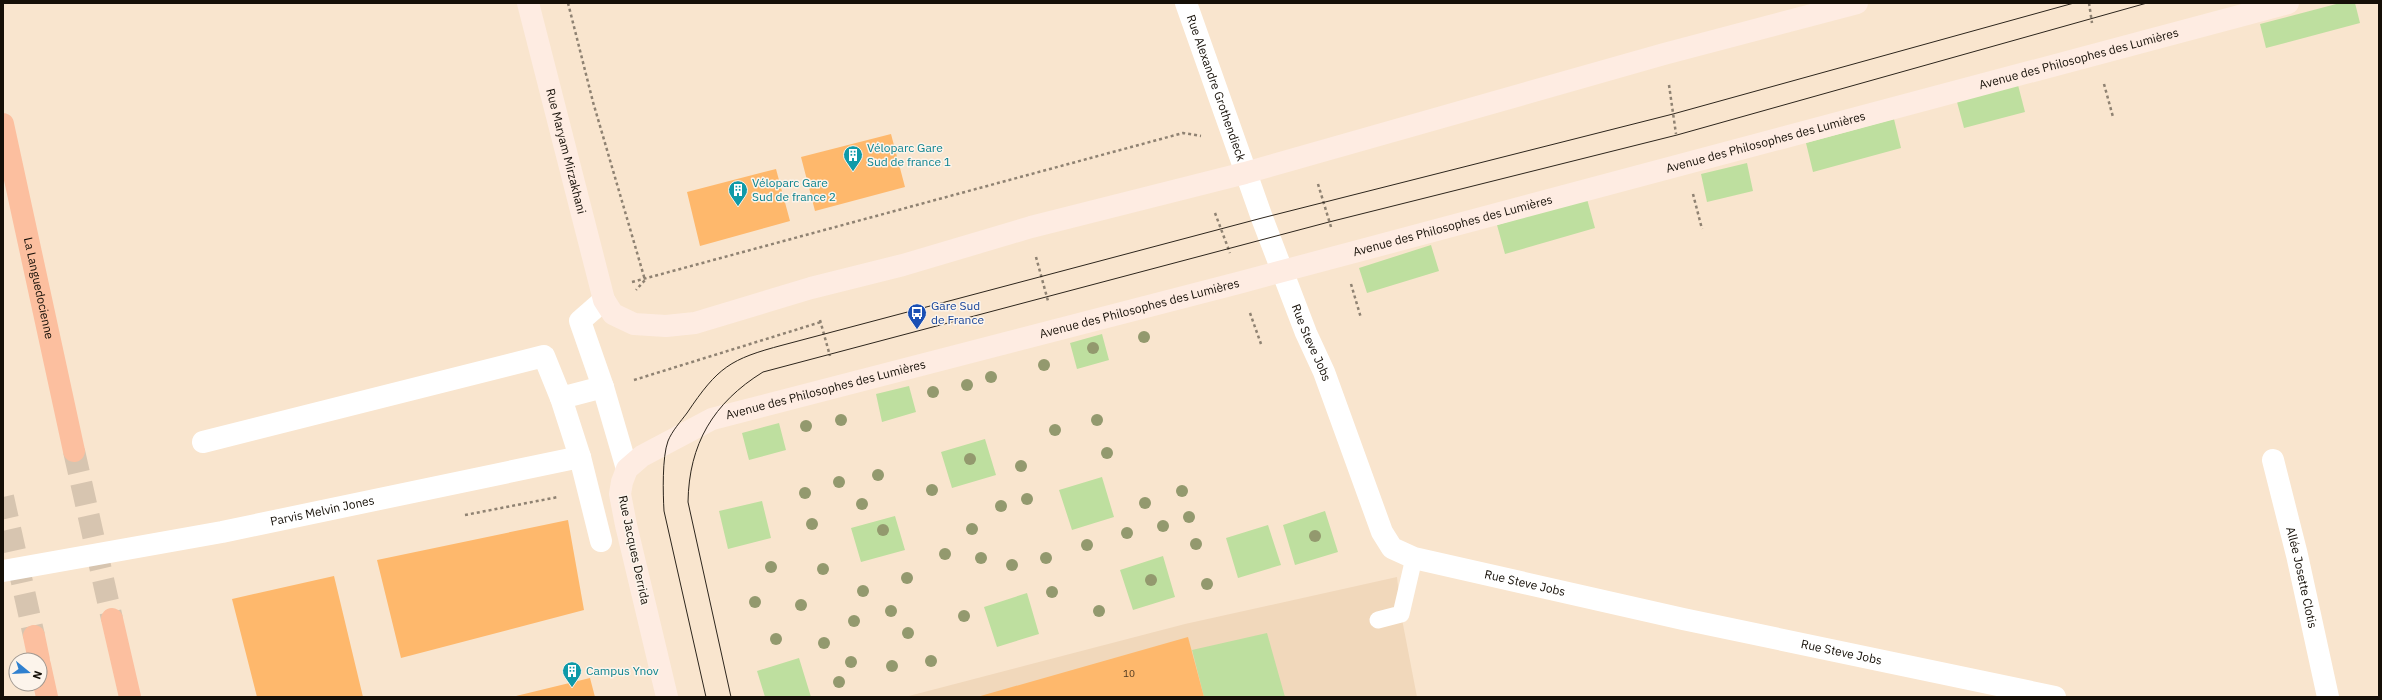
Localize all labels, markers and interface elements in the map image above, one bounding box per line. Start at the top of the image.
street label: Rue Alexandre Grothendieck [1184,12,1249,164]
street label: Avenue des Philosophes des Lumières [1977,24,2180,92]
street label: Rue Maryam Mirzakhani [543,87,590,215]
street label: Avenue des Philosophes des Lumières [1664,108,1867,176]
place label: Véloparc Gare Sud de france 1 [867,140,951,169]
building icon: Véloparc Gare Sud de france 1 [842,144,864,172]
place label: Véloparc Gare Sud de france 2 [752,175,836,204]
building icon: Véloparc Gare Sud de france 2 [727,179,749,207]
street label: Avenue des Philosophes des Lumières [1351,191,1554,259]
street label: La Languedocienne [21,236,58,341]
street label: Avenue des Philosophes des Lumières [1038,275,1241,341]
place label: Gare Sud de France [931,298,984,327]
bus stop icon: Gare Sud de France [906,302,928,330]
street label: Rue Steve Jobs [1289,302,1335,383]
street label: Avenue des Philosophes des Lumières [724,356,927,422]
street label: Parvis Melvin Jones [269,492,376,529]
street label: Rue Jacques Derrida [616,494,654,606]
street label: Allée Josette Clotis [2283,525,2321,630]
street label: Rue Steve Jobs [1483,566,1567,599]
street label: Rue Steve Jobs [1800,636,1884,668]
north arrow [8,652,48,692]
building icon: Campus Ynov [561,660,583,688]
place label: Campus Ynov [586,663,659,678]
house number: 10 [1123,667,1135,680]
text: N [30,669,45,681]

